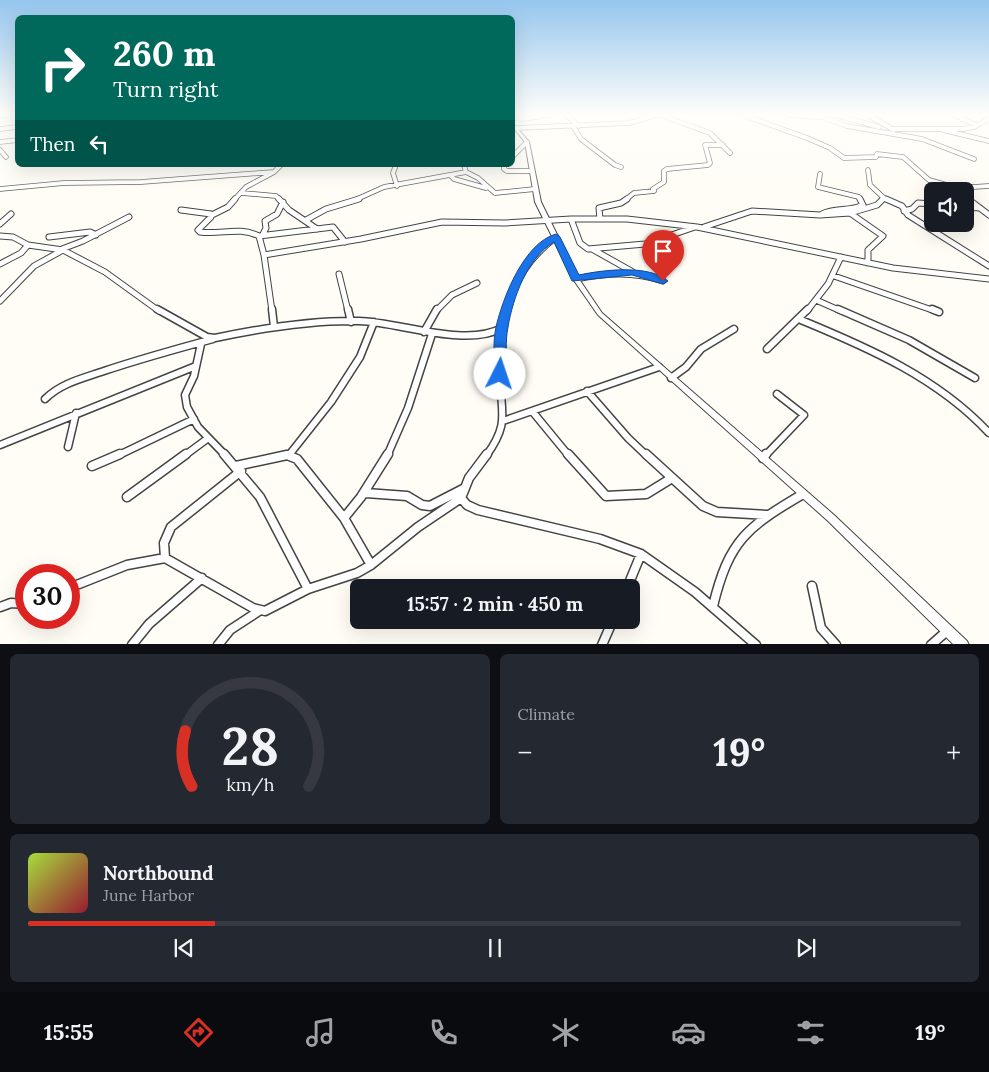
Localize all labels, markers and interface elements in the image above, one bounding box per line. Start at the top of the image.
text: 260 m [113,31,215,76]
icon: right [30,35,95,100]
text: Turn right [113,75,218,103]
icon: left [85,130,113,158]
text: Then [30,132,75,156]
map controls [924,182,974,232]
button: sound [924,182,974,232]
pin [642,230,684,281]
icon: arrive [649,237,677,265]
position arrow [473,347,525,399]
speed limit sign: 30 [15,564,80,629]
text: 15:57 · 2 min · 450 m [407,592,583,616]
text: Climate [518,704,575,724]
text: 28 [221,713,278,779]
text: 19° [713,728,765,776]
text: − [518,735,532,771]
text: + [946,735,961,771]
text: km/h [226,773,274,796]
text: Northbound [103,861,214,885]
text: June Harbor [103,885,194,905]
icon: previous [170,934,198,962]
icon: pause [481,934,509,962]
icon: next [792,934,820,962]
icon: directions [181,1015,216,1050]
icon: music [303,1015,338,1050]
icon: phone [426,1015,461,1050]
icon: climate [548,1015,583,1050]
icon: car [671,1015,706,1050]
icon: filters [793,1015,828,1050]
text: 15:55 [44,1018,94,1046]
text: 19° [915,1018,945,1046]

